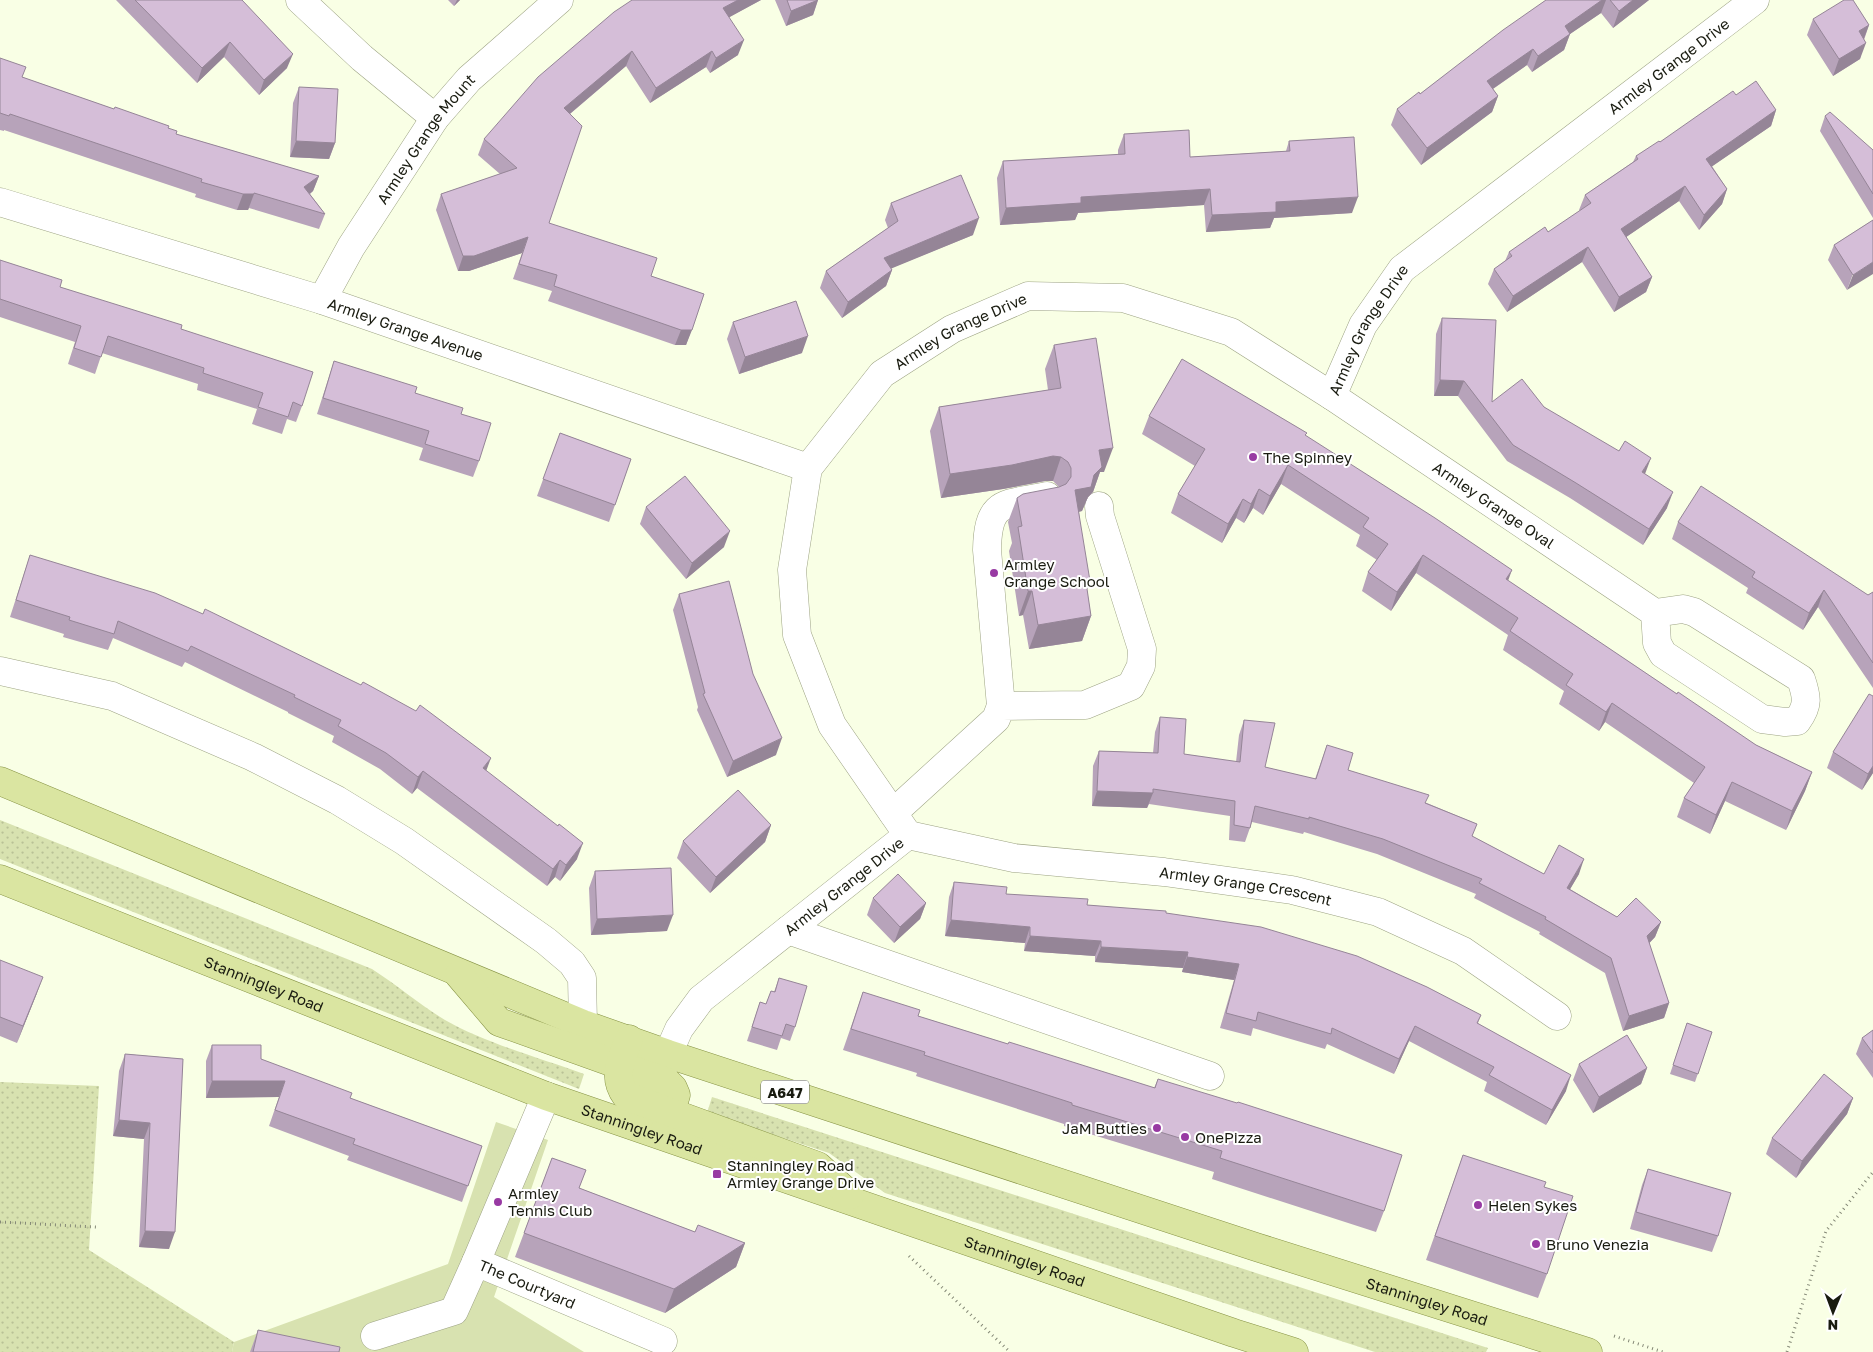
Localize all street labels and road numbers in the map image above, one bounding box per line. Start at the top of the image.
street label: Armley Grange Drive [1604,14,1733,118]
street label: Armley Grange Mount [373,70,478,207]
street label: Armley Grange Drive [1325,261,1412,398]
street label: Armley Grange Drive [891,289,1029,373]
street label: Armley Grange Avenue [326,294,486,364]
street label: Armley Grange Oval [1430,458,1558,552]
street label: Armley Grange Drive [780,833,907,939]
street label: Armley Grange Crescent [1158,862,1334,909]
street label: Stanningley Road [202,952,326,1016]
road number: A647 [761,1080,809,1104]
street label: Stanningley Road [579,1100,705,1158]
street label: Stanningley Road [962,1232,1088,1290]
street label: The Courtyard [476,1255,578,1312]
street label: Stanningley Road [1364,1273,1490,1329]

